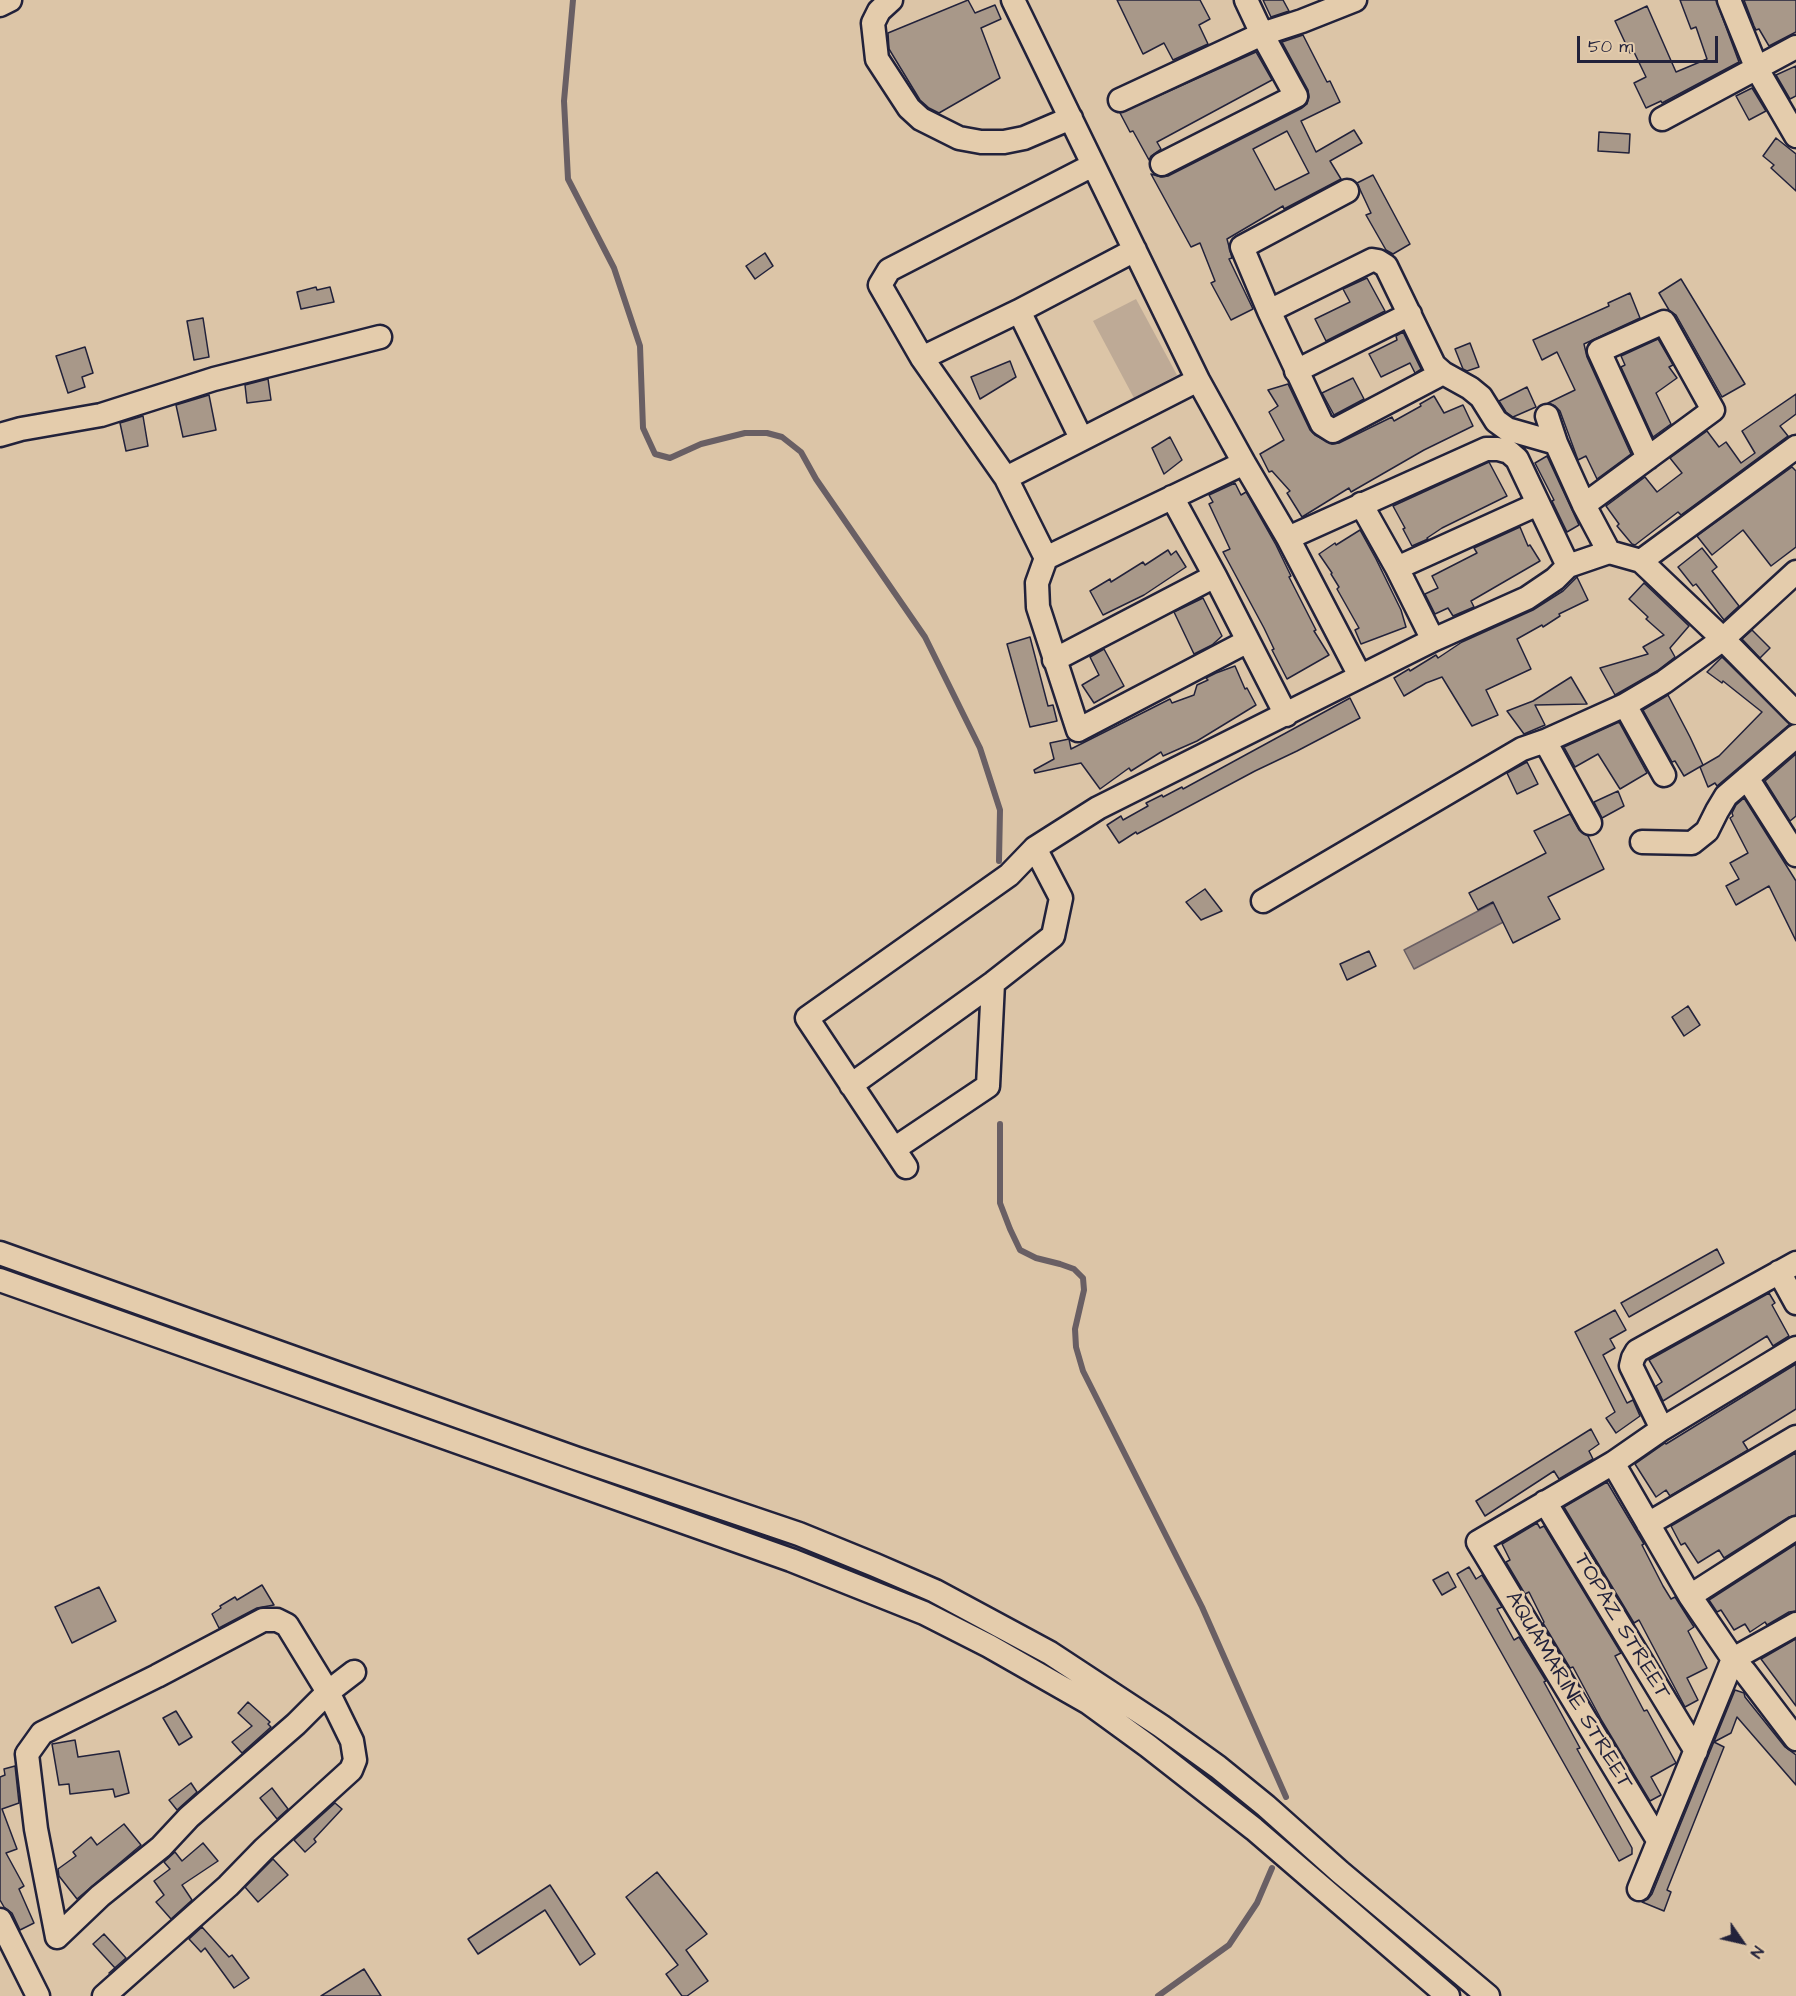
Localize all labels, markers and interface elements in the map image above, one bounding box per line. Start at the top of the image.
scale bar [1580,24,1721,62]
text: 50 m [1588,34,1633,59]
street label: TOPAZ STREET [1567,1549,1675,1705]
street label: AQUAMARINE STREET [1498,1587,1638,1795]
north arrow [1712,1912,1772,1972]
text: N [1745,1942,1769,1962]

